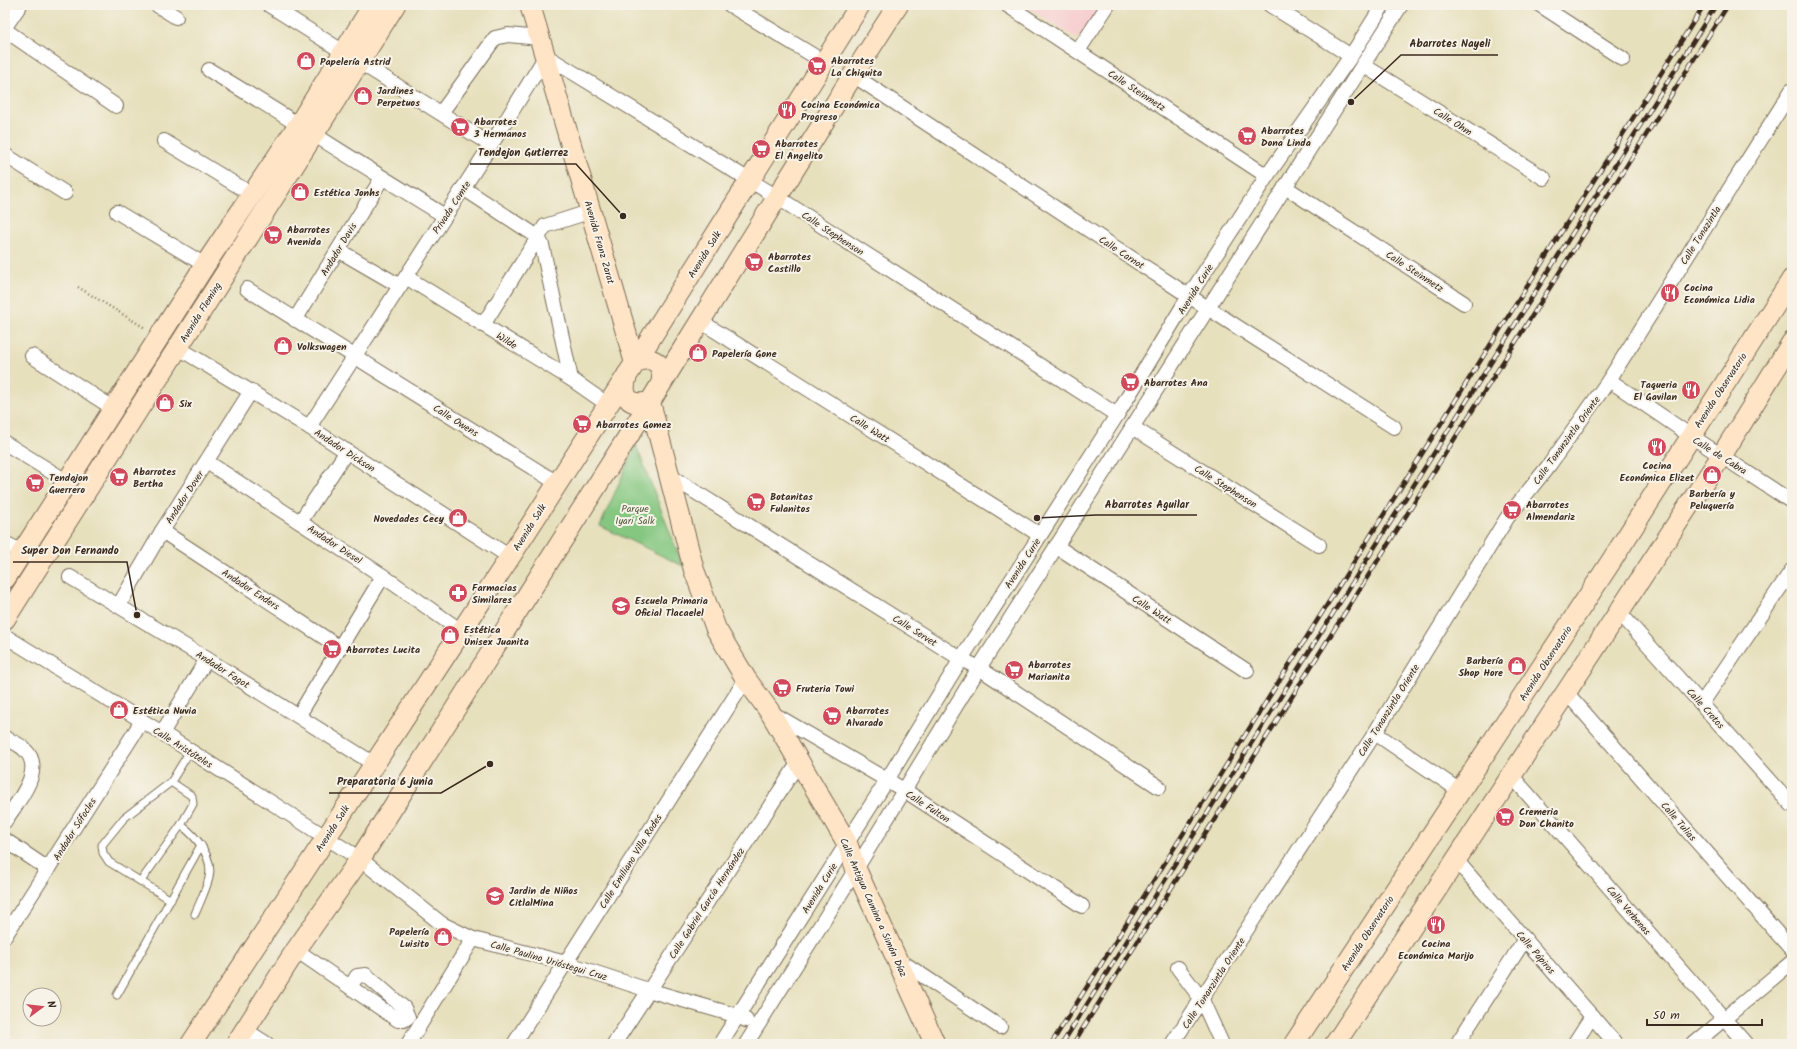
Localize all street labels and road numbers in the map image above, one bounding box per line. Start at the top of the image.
street label: Calle Steinmetz [1104,66,1169,116]
street label: Calle Ohm [1430,104,1475,140]
street label: Privada Comte [429,177,475,237]
street label: Avenida Franz Zarat [580,199,619,286]
street label: Calle Tonazintla [1676,203,1726,268]
street label: Calle Stephenson [798,208,867,260]
street label: Andador Davis [317,219,362,279]
street label: Avenida Salk [684,227,726,281]
street label: Calle Carnot [1095,232,1148,274]
street label: Calle Steinmetz [1382,247,1447,297]
street label: Avenida Curie [1174,261,1218,318]
street label: Avenida Fleming [176,279,226,346]
street label: Wilde [493,328,521,354]
street label: Avenida Observatorio [1690,349,1752,431]
street label: Calle Tonanzintla Oriente [1529,392,1605,488]
street label: Calle Owens [430,401,482,442]
street label: Calle Watt [846,410,893,447]
street label: Andador Dickson [311,425,378,477]
street label: Calle de Cabra [1689,433,1750,479]
street label: Calle Stephenson [1191,461,1260,513]
street label: Andador Dover [162,467,209,527]
street label: Avenida Salk [509,500,551,554]
street label: Andador Diesel [304,521,365,569]
street label: Avenida Curie [1001,535,1045,592]
street label: Andador Enders [218,565,283,615]
street label: Calle Watt [1129,591,1175,629]
street label: Calle Servet [889,611,940,651]
street label: Avenida Observatorio [1515,622,1577,704]
street label: Andador Fagot [192,647,253,693]
street label: Calle Tonanzintla Oriente [1354,661,1424,760]
street label: Calle Crotos [1682,685,1729,733]
street label: Calle Aristóteles [149,723,216,773]
street label: Calle Fulton [902,786,953,827]
street label: Andador Sófocles [49,794,101,864]
street label: Calle Tulias [1656,798,1701,846]
street label: Avenida Salk [312,802,354,855]
street label: Calle Emiliano Villa Rodes [595,810,667,912]
street label: Calle Antiguo Camino a Simón Díaz [835,835,911,980]
street label: Calle Gabriel García Hernández [665,844,749,963]
street label: Avenida Curie [798,860,842,917]
street label: Calle Verbenas [1602,882,1655,940]
street label: Avenida Observatorio [1337,892,1399,974]
street label: Calle Pápiros [1512,927,1559,979]
street label: Calle Tonanzintla Oriente [1178,934,1250,1033]
street label: Calle Paulino Urióstegui Cruz [488,937,610,985]

